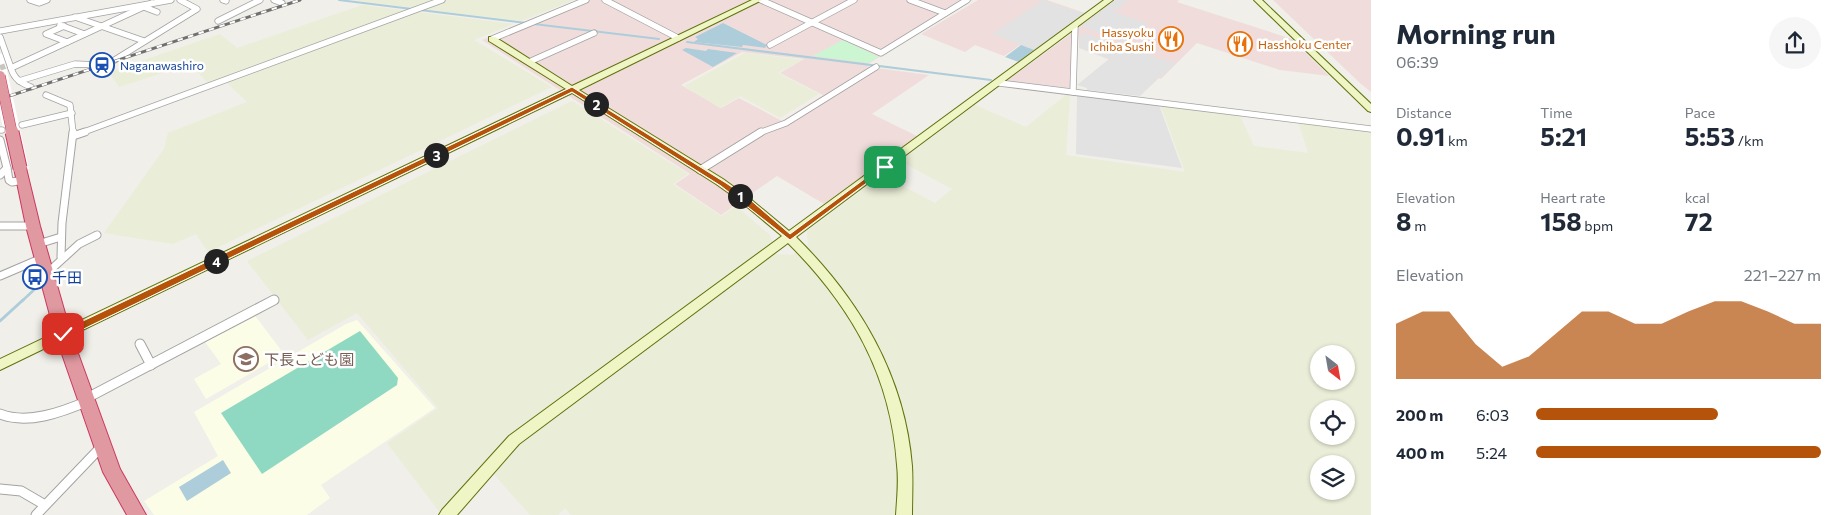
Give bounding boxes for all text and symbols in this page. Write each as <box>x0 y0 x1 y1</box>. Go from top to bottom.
text: Morning run <box>1396 16 1556 50</box>
button: share <box>1769 17 1821 69</box>
place label: Hassyoku Ichiba Sushi <box>1090 25 1154 53</box>
restaurant icon: Hassyoku Ichiba Sushi <box>1158 26 1184 52</box>
restaurant icon: Hasshoku Center <box>1227 31 1253 57</box>
place label: Hasshoku Center <box>1258 37 1351 51</box>
station icon: Naganawashiro <box>89 52 115 78</box>
text: 06:39 <box>1396 52 1439 71</box>
place label: Naganawashiro <box>120 58 204 72</box>
pin: 2 <box>584 92 608 116</box>
text: 2 <box>593 96 600 113</box>
text: Distance <box>1396 104 1452 121</box>
text: Time <box>1540 104 1573 121</box>
text: Pace <box>1685 104 1715 121</box>
text: 0.91 <box>1396 121 1445 151</box>
text: 5:21 <box>1540 121 1587 151</box>
text: 5:53 <box>1685 121 1735 151</box>
text: km <box>1445 132 1468 149</box>
text: /km <box>1735 132 1764 149</box>
pin: 3 <box>424 142 448 168</box>
pin <box>864 146 906 188</box>
text: 3 <box>432 147 441 164</box>
icon: arrive <box>871 153 899 181</box>
pin: 1 <box>728 184 752 208</box>
text: 1 <box>737 188 744 205</box>
text: Elevation <box>1396 189 1455 206</box>
text: Heart rate <box>1540 189 1605 206</box>
text: kcal <box>1685 189 1710 206</box>
text: 8 <box>1396 206 1411 236</box>
text: 158 <box>1540 206 1582 236</box>
text: 72 <box>1685 206 1713 236</box>
text: m <box>1411 217 1426 234</box>
text: bpm <box>1582 217 1613 234</box>
pin: 4 <box>204 248 228 274</box>
text: 4 <box>212 253 221 270</box>
bus stop icon: 千田 <box>22 264 48 290</box>
text: Elevation <box>1396 265 1464 284</box>
text: 221–227 m <box>1744 265 1821 284</box>
place label: 千田 <box>52 268 82 286</box>
pin <box>42 313 84 355</box>
icon: check <box>49 320 77 348</box>
north arrow <box>1310 345 1355 390</box>
map controls <box>1310 345 1355 500</box>
school or university icon: 下長こども園 <box>233 346 259 372</box>
place label: 下長こども園 <box>264 350 354 368</box>
button: locate <box>1310 400 1355 445</box>
text: 200 m <box>1396 405 1443 424</box>
text: 6:03 <box>1476 405 1509 424</box>
text: 400 m <box>1396 443 1444 462</box>
text: 5:24 <box>1476 443 1507 462</box>
button: layers <box>1310 455 1355 500</box>

